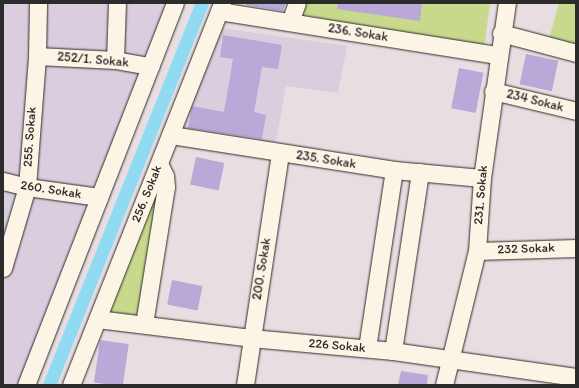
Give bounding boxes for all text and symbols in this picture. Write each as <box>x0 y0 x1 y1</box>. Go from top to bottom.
street label: 236. Sokak <box>327 21 389 45</box>
street label: 252/1. Sokak <box>57 49 129 71</box>
street label: 234 Sokak <box>505 86 565 116</box>
street label: 255. Sokak <box>20 106 40 168</box>
street label: 235. Sokak <box>295 148 357 172</box>
street label: 256. Sokak <box>128 163 166 225</box>
street label: 231. Sokak <box>471 165 491 225</box>
street label: 260. Sokak <box>19 177 83 203</box>
street label: 200. Sokak <box>249 237 275 301</box>
street label: 232 Sokak <box>497 240 555 258</box>
street label: 226 Sokak <box>308 336 366 356</box>

